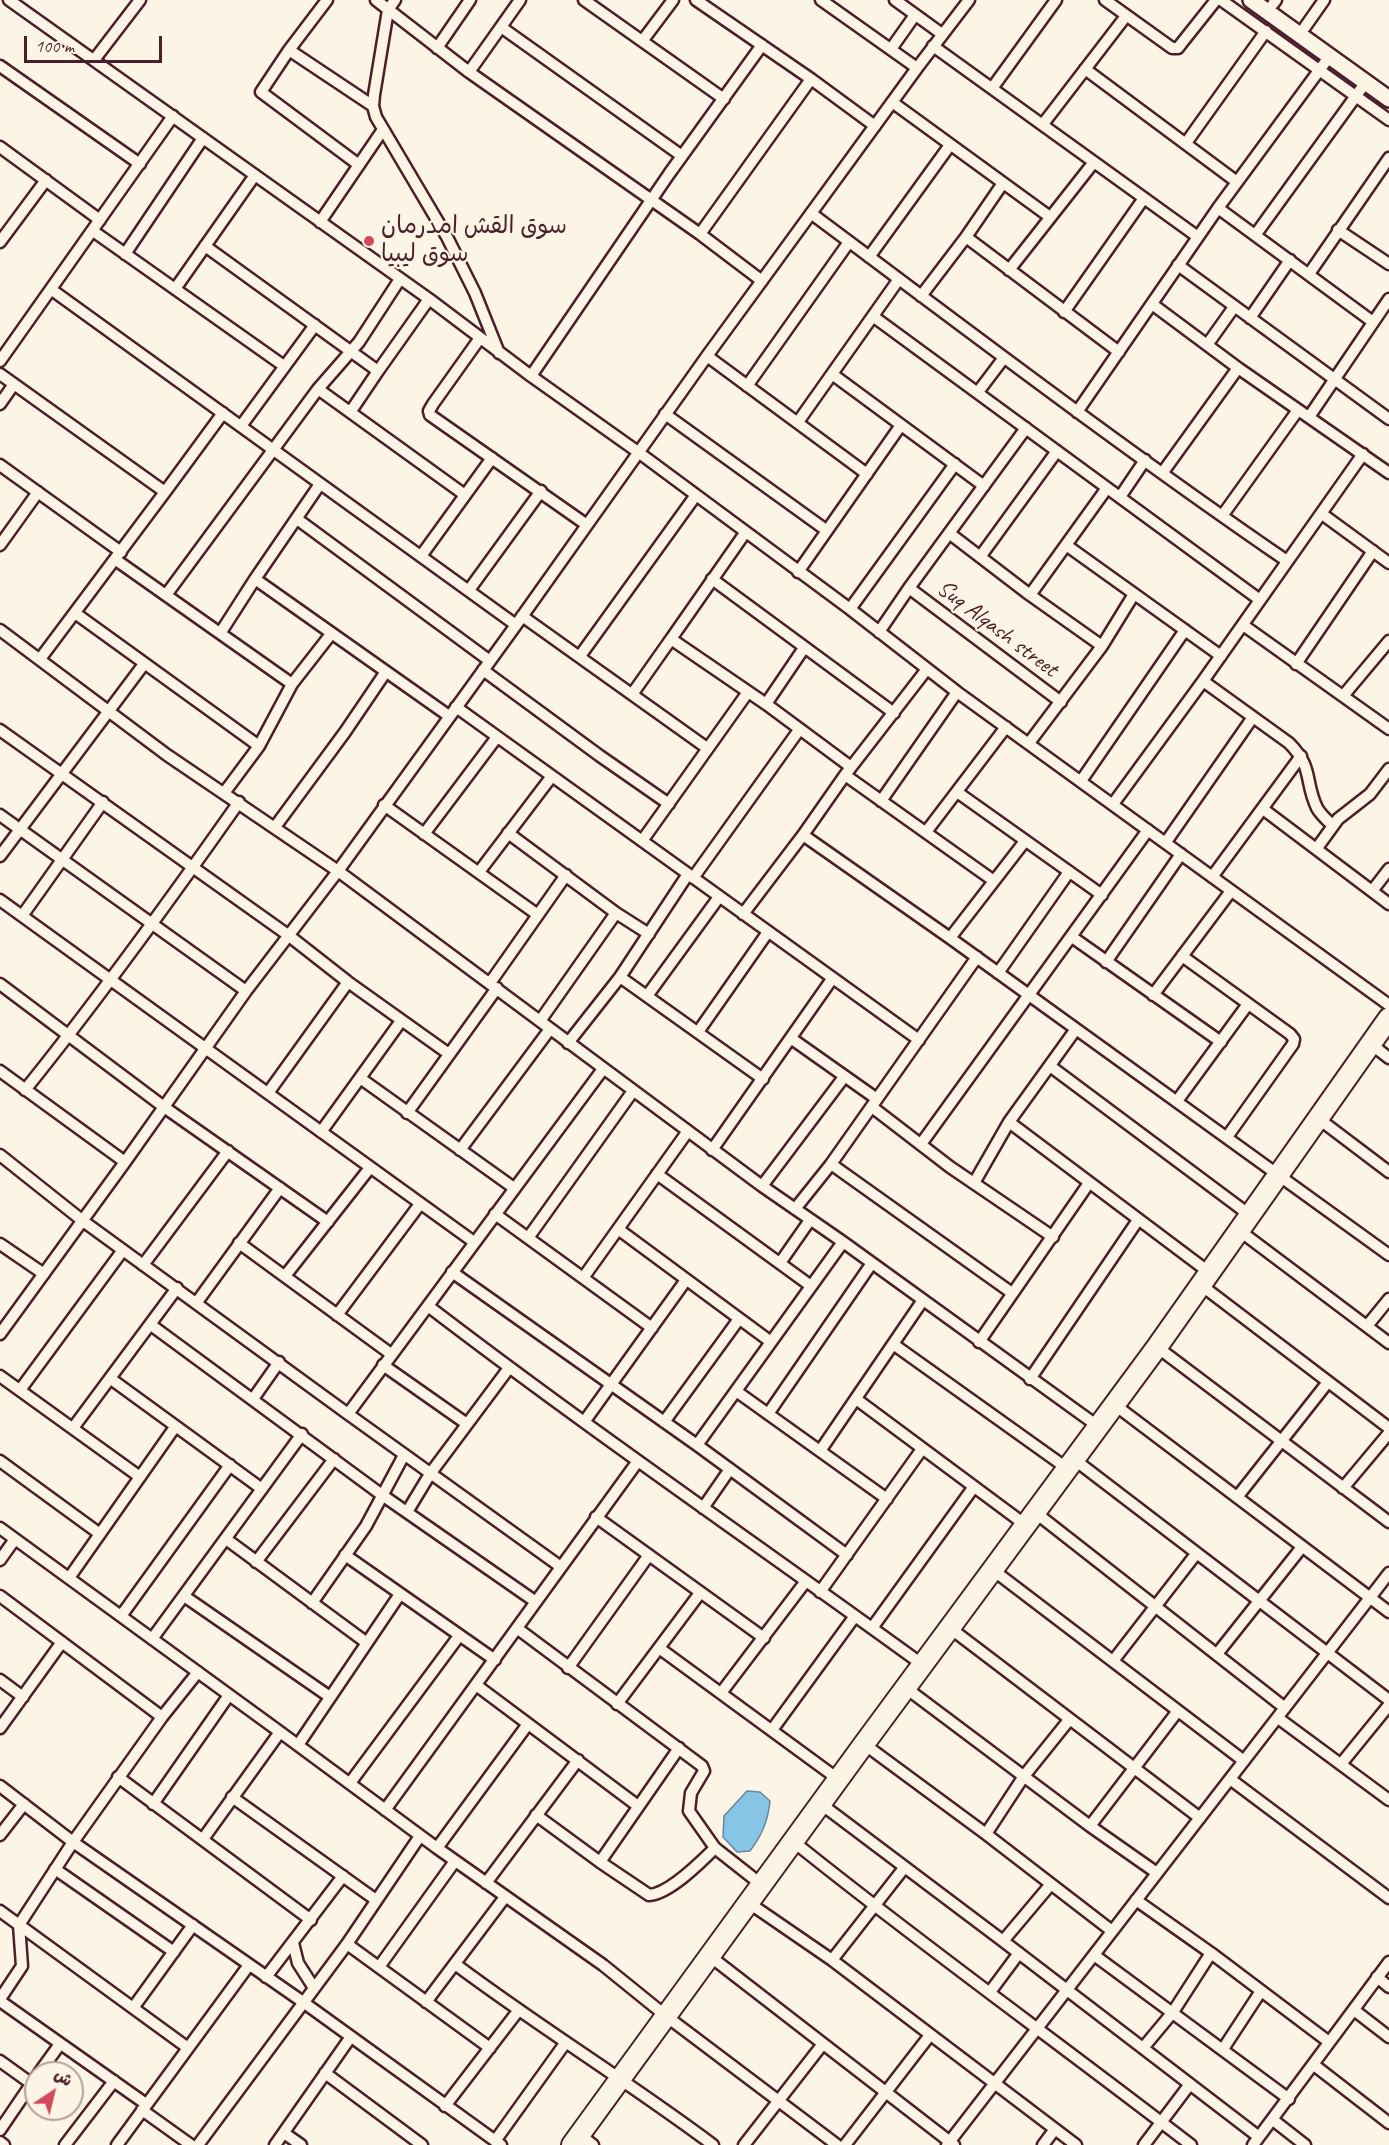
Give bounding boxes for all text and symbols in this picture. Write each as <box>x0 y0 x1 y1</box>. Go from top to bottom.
scale bar <box>27 24 165 62</box>
text: 100 m <box>35 35 74 57</box>
place label: سوق القش امدرمان سوق ليبيا <box>381 213 567 269</box>
marker: سوق القش امدرمان سوق ليبيا <box>362 234 376 248</box>
street label: Suq Alqash street <box>931 574 1063 684</box>
north arrow <box>24 2061 84 2121</box>
text: ش <box>50 2065 76 2091</box>

